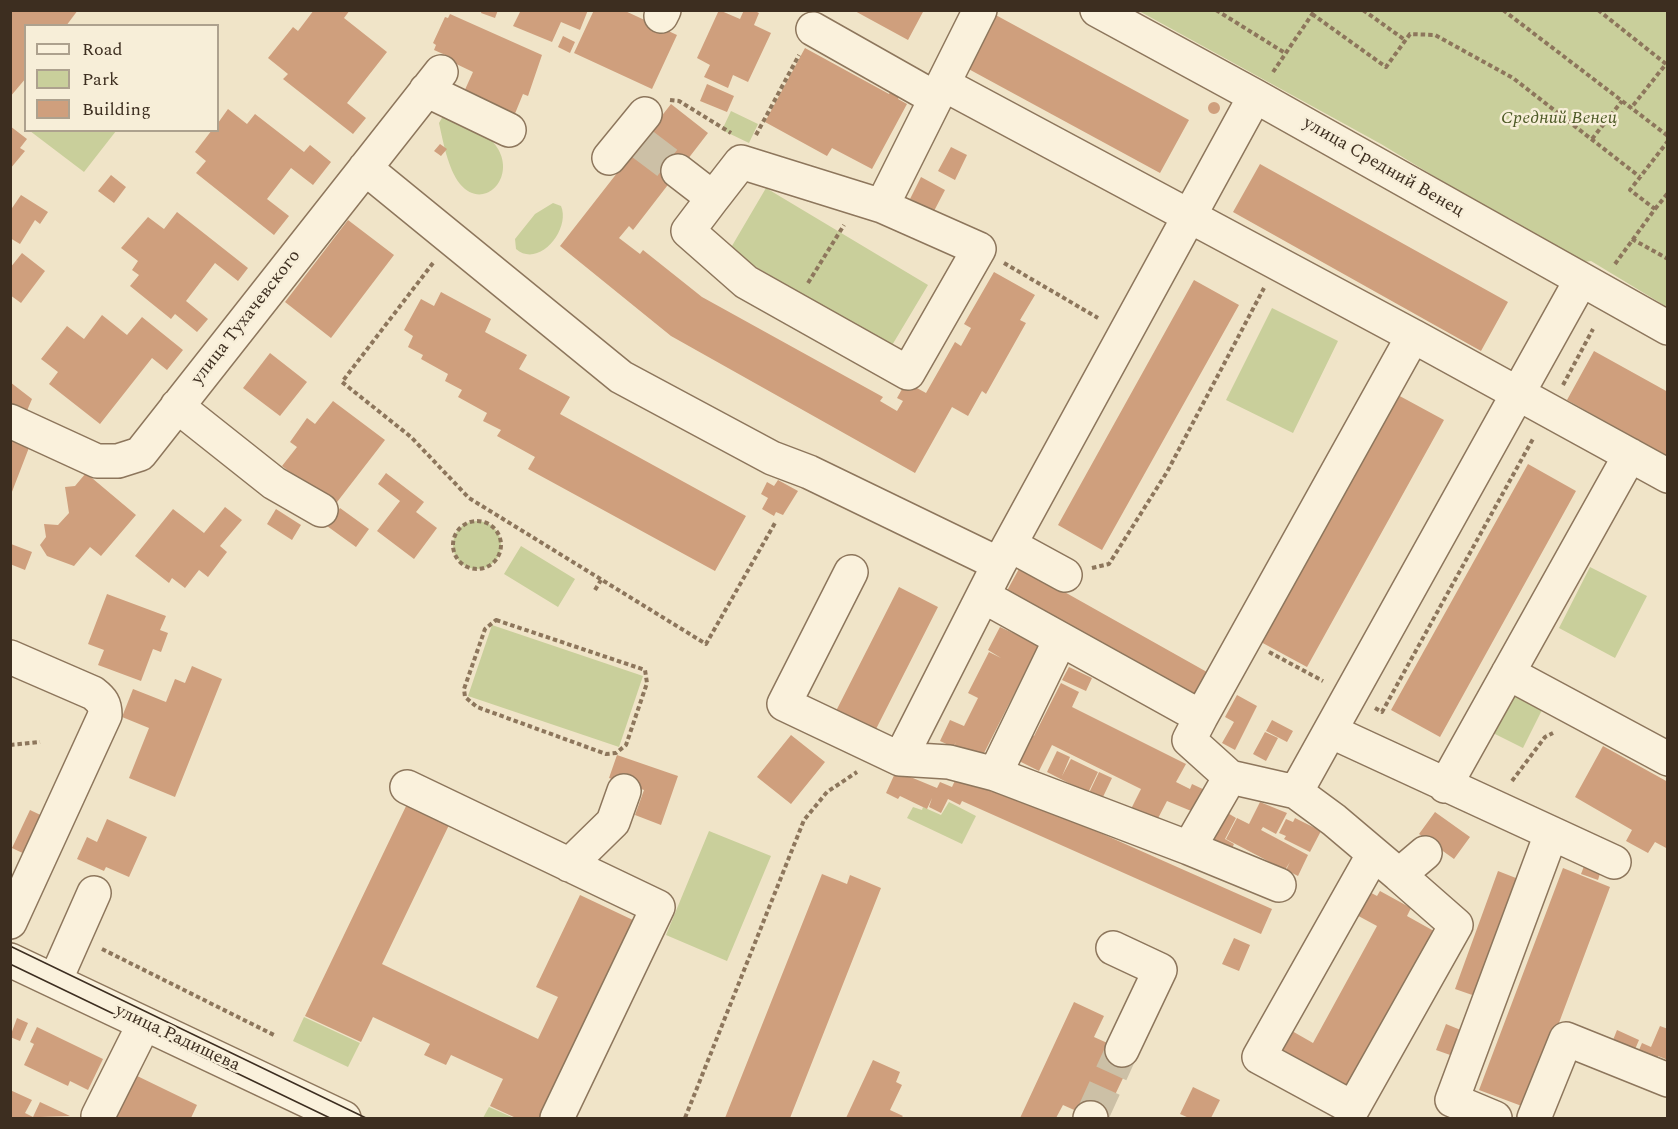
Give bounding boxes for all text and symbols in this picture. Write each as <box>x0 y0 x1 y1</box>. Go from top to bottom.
legend <box>24 24 219 132</box>
text: Road <box>82 36 123 63</box>
text: Park <box>82 66 119 93</box>
text: Building <box>82 96 151 123</box>
park label: Средний Венец <box>1501 108 1617 130</box>
street label: улица Средний Венец <box>1299 113 1467 223</box>
street label: улица Тухачевского <box>188 246 306 390</box>
street label: улица Радищева <box>111 1001 243 1077</box>

